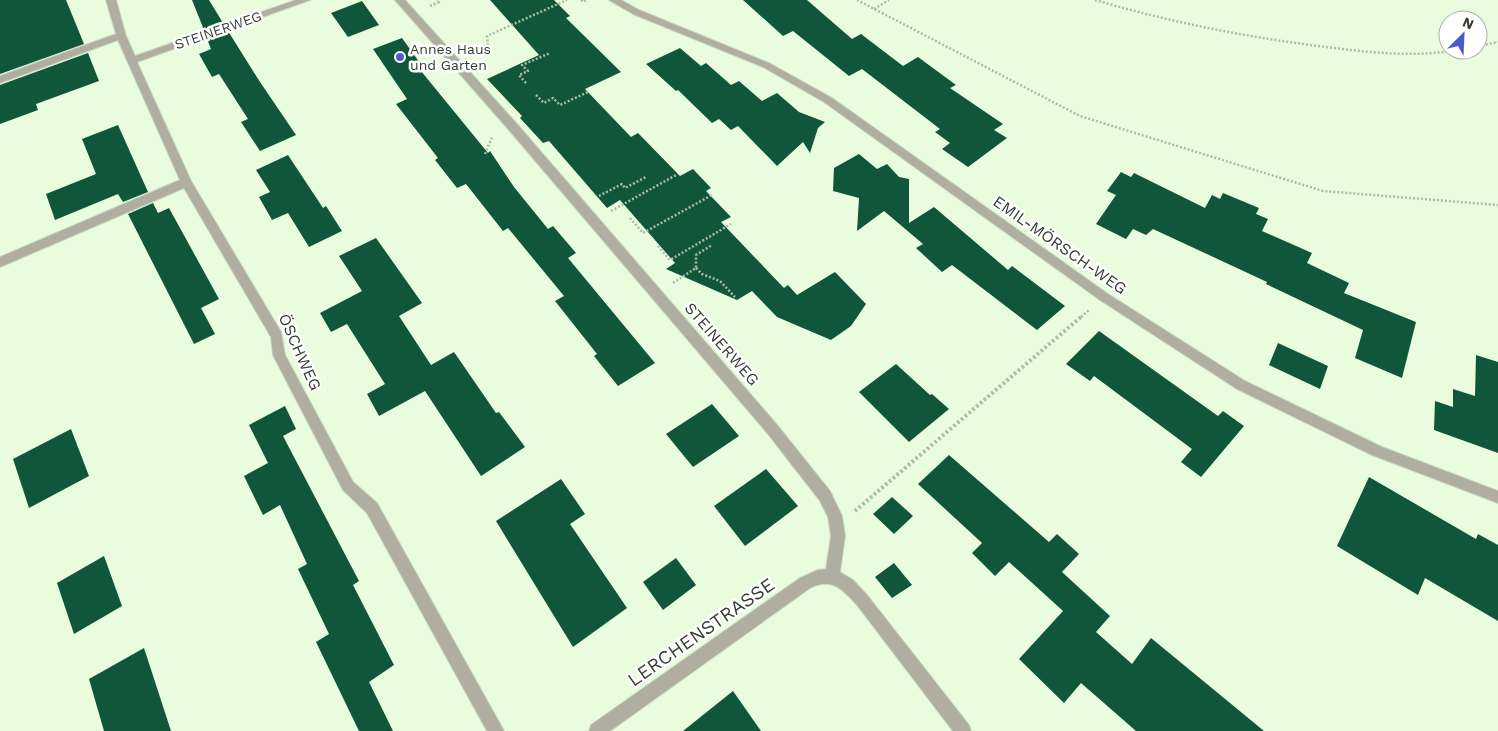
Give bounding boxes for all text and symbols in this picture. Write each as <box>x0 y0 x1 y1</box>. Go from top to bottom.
street label: STEINERWEG <box>172 8 264 52</box>
north arrow <box>1438 10 1488 60</box>
text: N <box>1460 14 1476 33</box>
place label: Annes Haus und Garten <box>410 41 491 73</box>
marker: Annes Haus und Garten <box>394 51 406 63</box>
street label: EMIL-MÖRSCH-WEG <box>990 192 1130 298</box>
street label: STEINERWEG <box>681 299 763 389</box>
street label: ÖSCHWEG <box>275 311 325 393</box>
street label: LERCHENSTRASSE <box>623 573 779 691</box>

